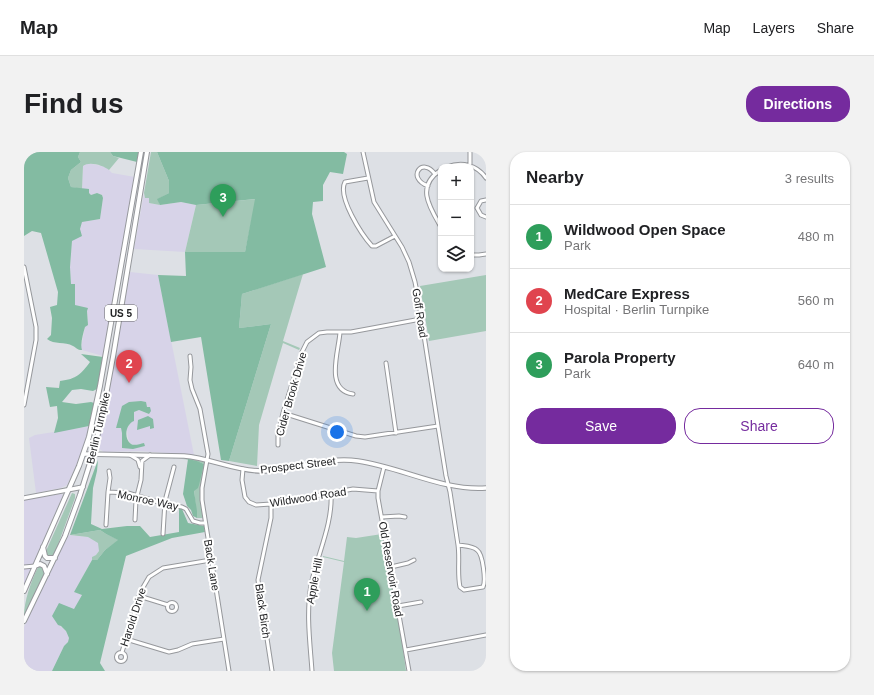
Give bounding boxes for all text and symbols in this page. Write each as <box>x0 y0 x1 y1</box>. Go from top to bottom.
text: Map <box>20 17 58 38</box>
text: Map <box>703 20 731 36</box>
text: Layers <box>753 20 795 36</box>
text: Share <box>817 20 854 36</box>
button: Directions <box>746 86 850 122</box>
text: Find us <box>24 88 124 119</box>
map controls <box>438 164 474 272</box>
button: + <box>438 164 474 200</box>
text: Nearby <box>526 168 584 187</box>
text: 3 results <box>785 171 834 186</box>
pin: 3 <box>210 184 236 217</box>
button: − <box>438 200 474 236</box>
text: Wildwood Open Space <box>564 221 726 238</box>
text: 1 <box>535 229 543 244</box>
text: 480 m <box>798 229 834 244</box>
button: layers <box>438 236 474 272</box>
text: Park <box>564 238 591 253</box>
text: MedCare Express <box>564 285 690 302</box>
street label: Goff Road <box>410 287 430 339</box>
text: 2 <box>535 293 543 308</box>
text: 560 m <box>798 293 834 308</box>
text: Hospital · Berlin Turnpike <box>564 302 709 317</box>
road number: US 5 <box>105 305 137 321</box>
text: Parola Property <box>564 349 676 366</box>
pin: 2 <box>116 350 142 383</box>
street label: Cider Brook Drive <box>273 351 309 437</box>
text: 3 <box>535 357 543 372</box>
text: 640 m <box>798 357 834 372</box>
text: Park <box>564 366 591 381</box>
street label: Berlin Turnpike <box>84 391 112 465</box>
button: Save <box>526 408 676 444</box>
button: Share <box>684 408 834 444</box>
your location <box>327 422 347 442</box>
street label: Prospect Street <box>260 454 336 476</box>
street label: Wildwood Road <box>269 485 347 509</box>
street label: Monroe Way <box>116 488 180 512</box>
street label: Old Reservoir Road <box>377 520 405 618</box>
street label: Back Lane <box>202 538 222 592</box>
street label: Apple Hill <box>304 557 324 605</box>
pin: 1 <box>354 578 380 611</box>
street label: Black Birch <box>253 583 273 639</box>
street label: Harold Drive <box>118 586 148 648</box>

